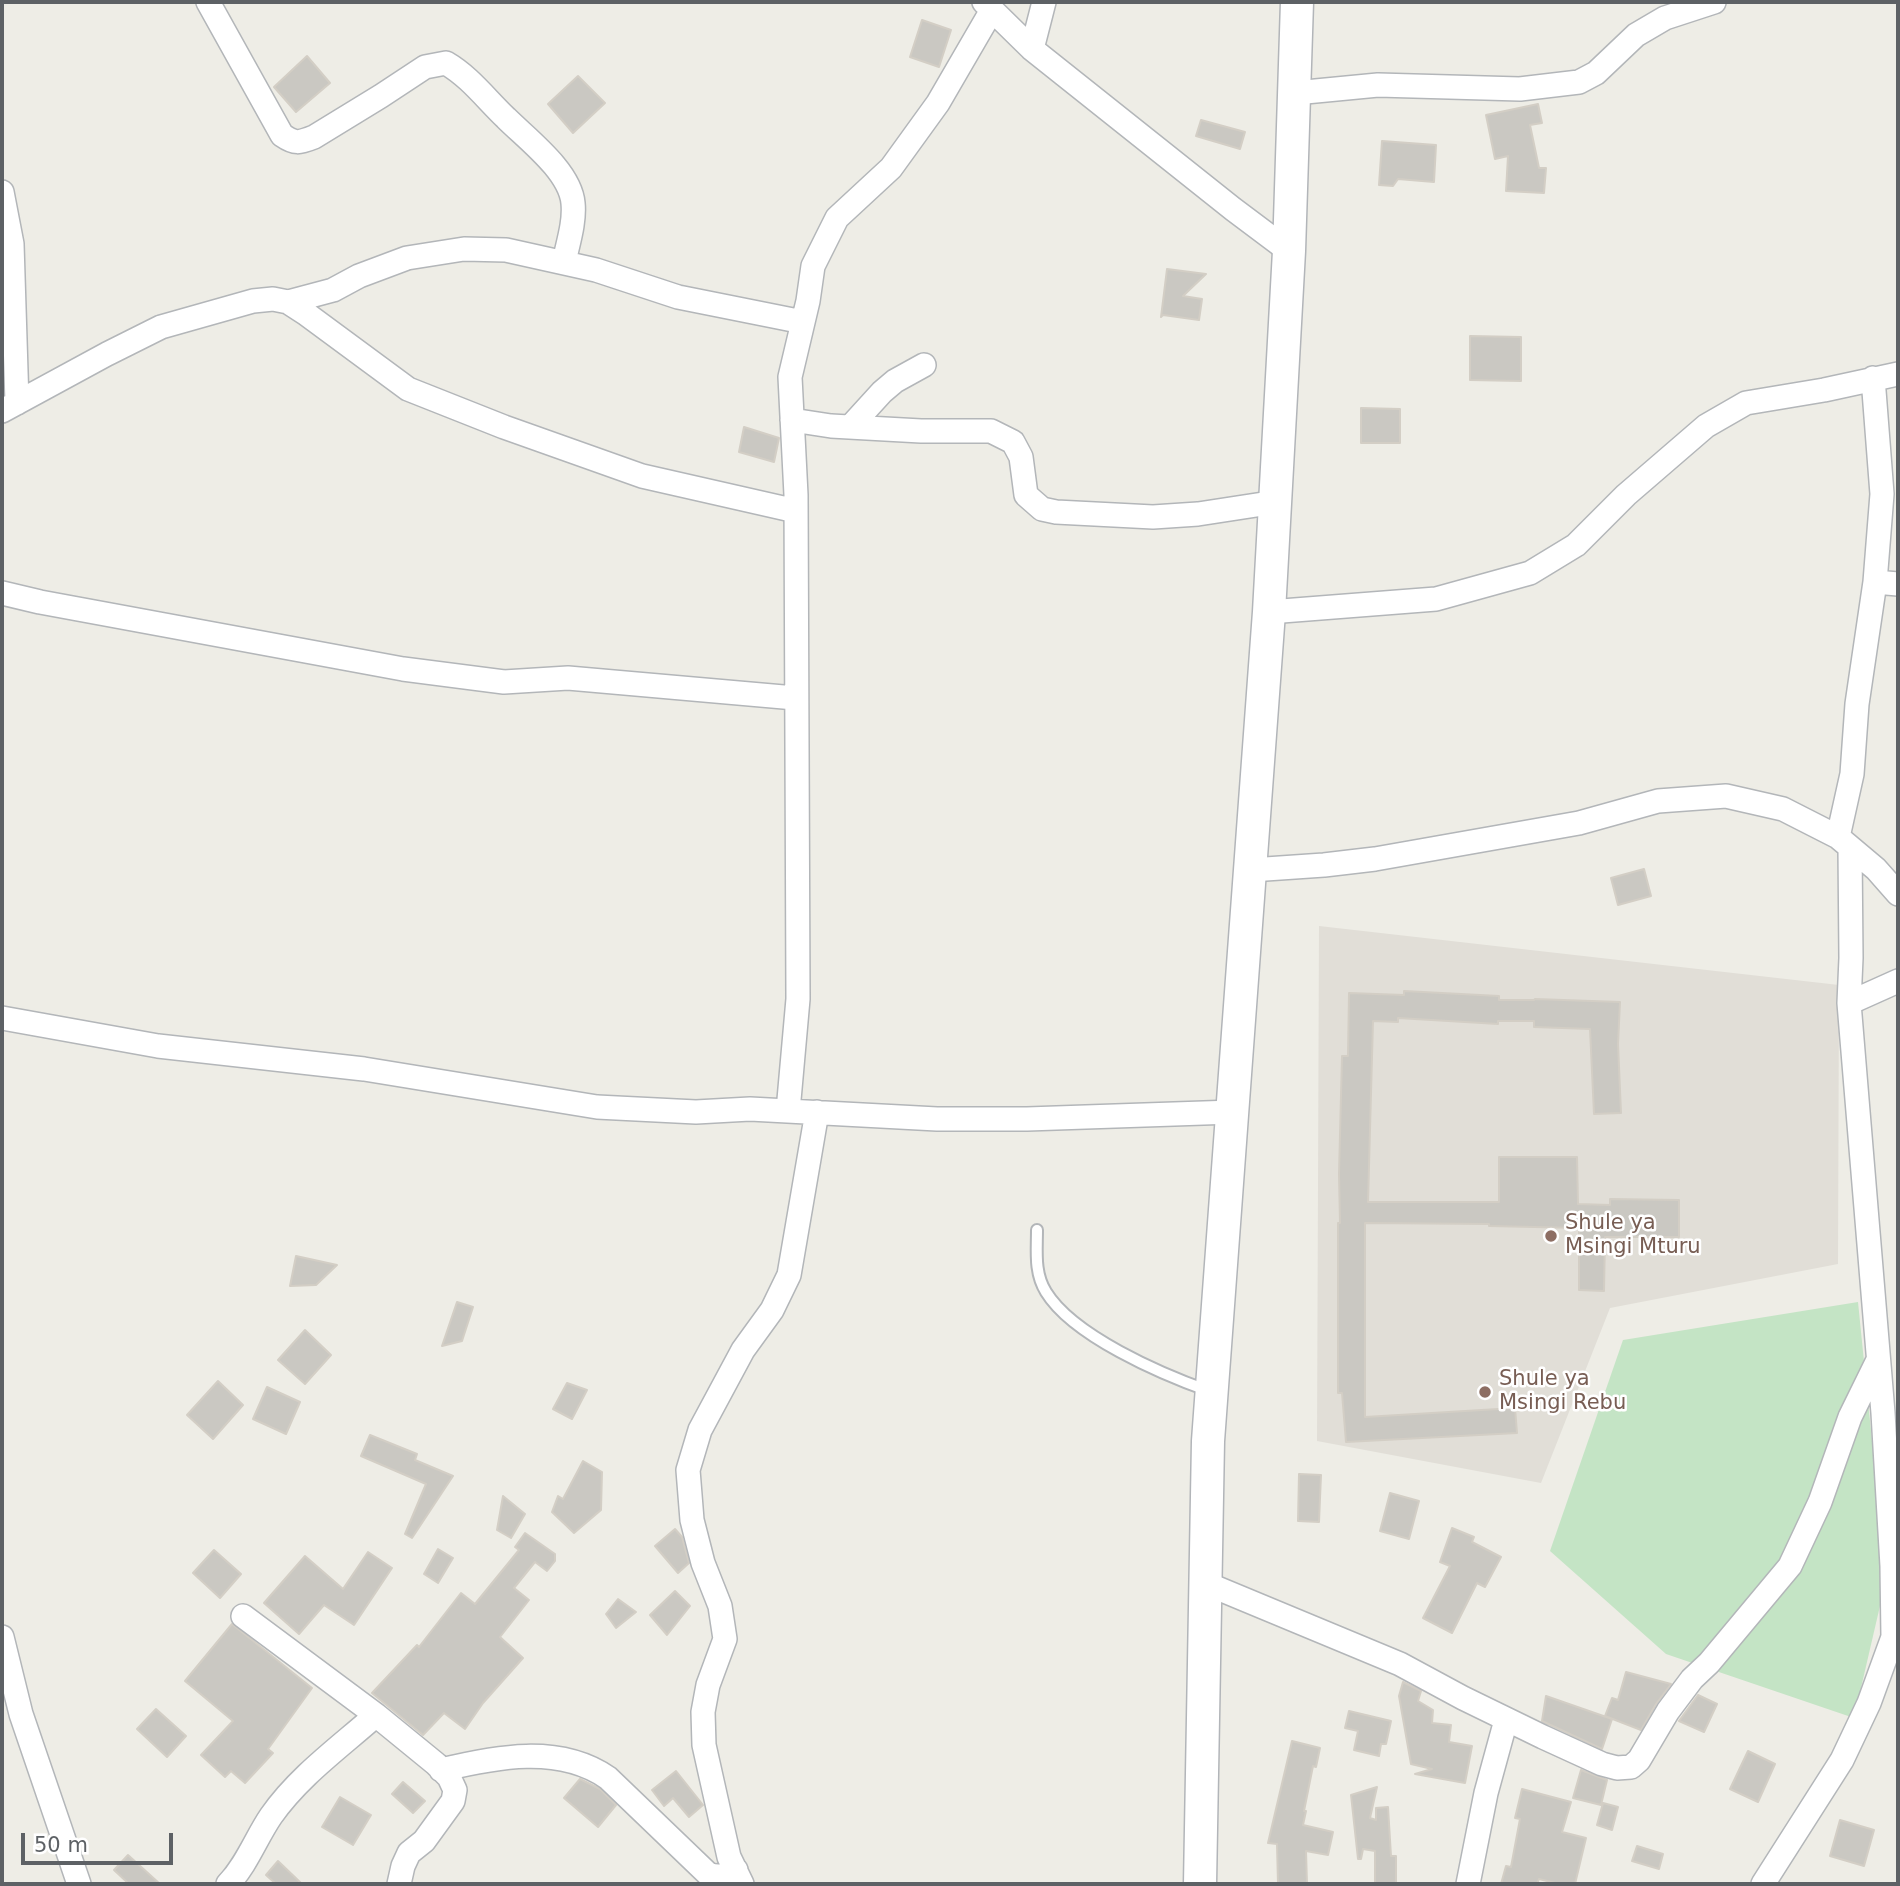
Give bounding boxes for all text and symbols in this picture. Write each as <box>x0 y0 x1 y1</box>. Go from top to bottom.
place label: Shule ya Msingi Mturu <box>1565 1211 1701 1261</box>
marker: Shule ya Msingi Mturu <box>1543 1228 1559 1244</box>
place label: Shule ya Msingi Rebu <box>1499 1367 1626 1417</box>
marker: Shule ya Msingi Rebu <box>1477 1384 1493 1400</box>
scale bar <box>24 1820 177 1864</box>
text: 50 m <box>34 1833 88 1857</box>

